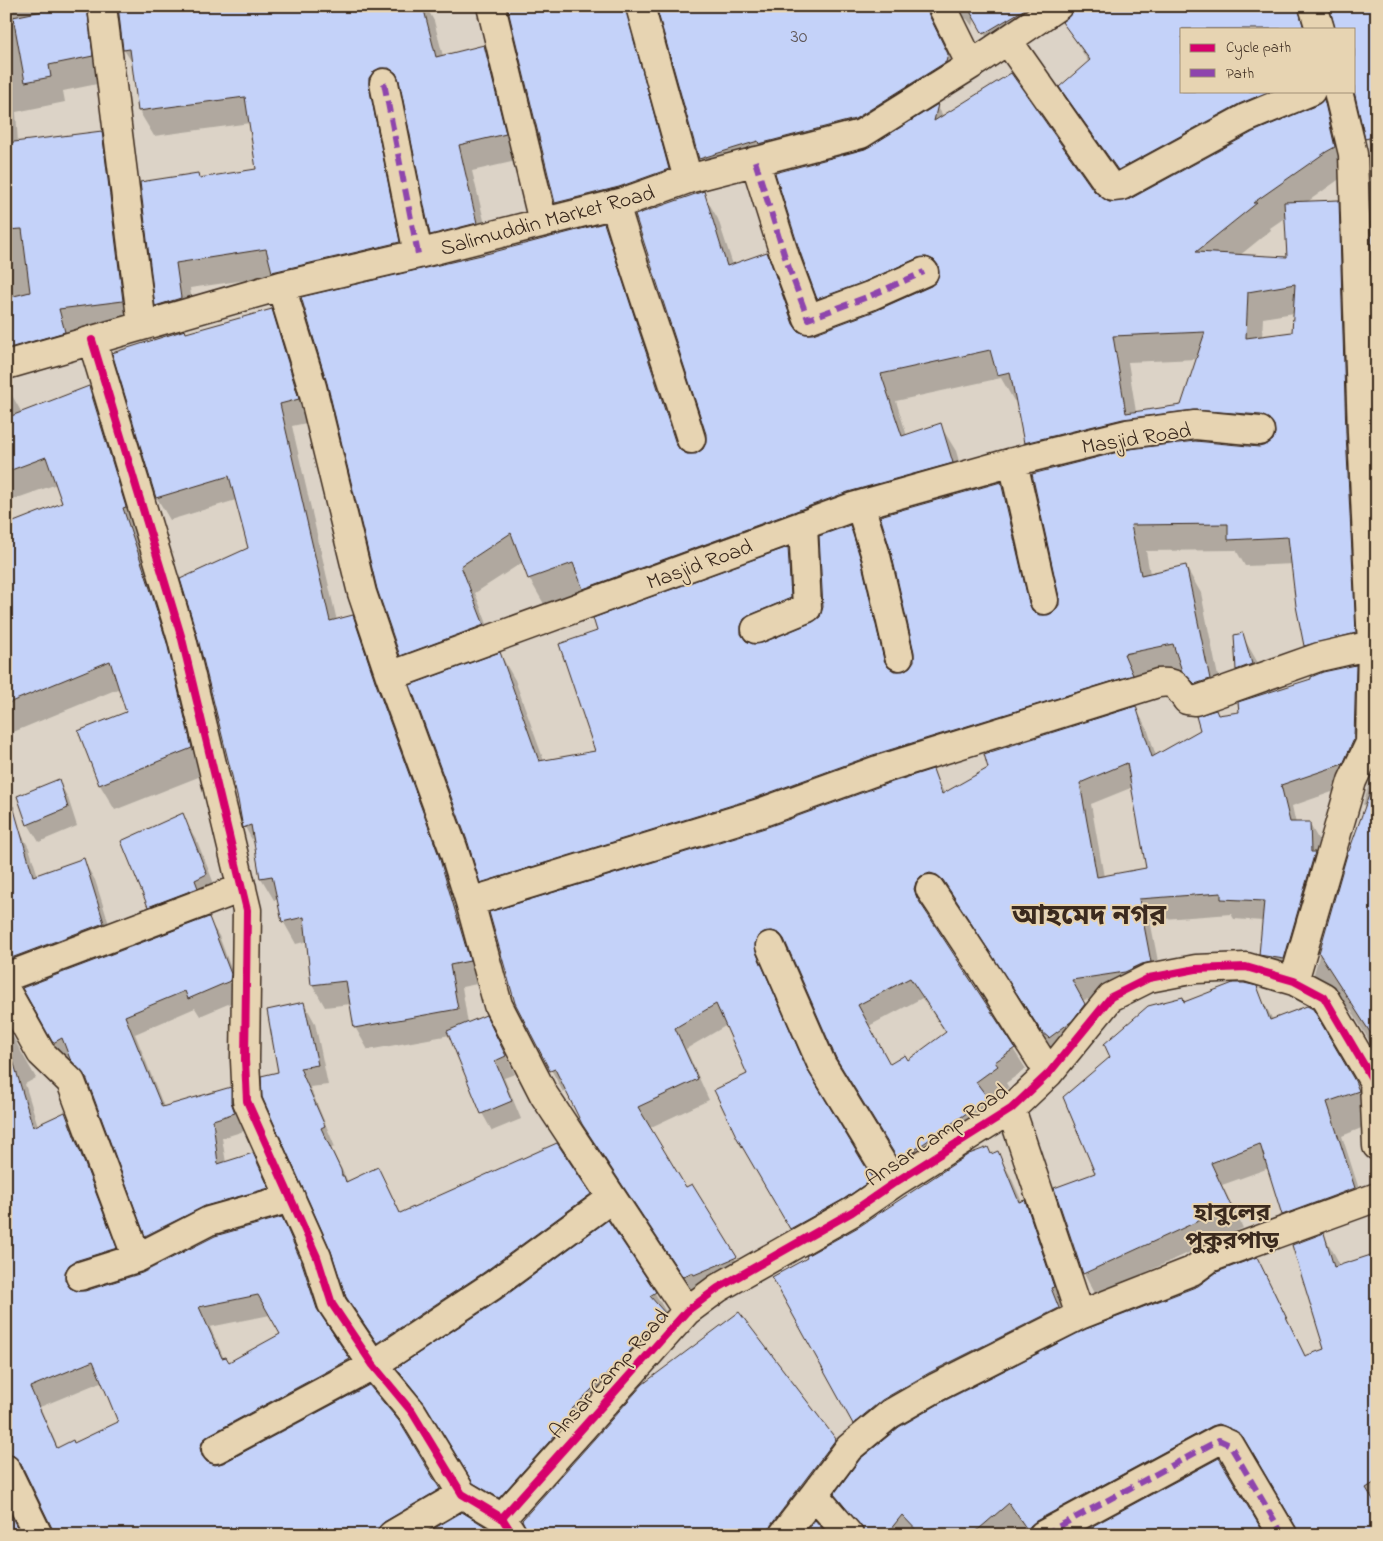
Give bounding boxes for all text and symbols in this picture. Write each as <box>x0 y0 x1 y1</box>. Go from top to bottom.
house number: 30 <box>791 23 808 52</box>
legend <box>1180 28 1356 92</box>
text: Cycle path <box>1226 37 1291 60</box>
text: Path <box>1226 63 1254 85</box>
street label: Salimuddin Market Road <box>437 178 658 266</box>
street label: Masjid Road <box>1079 416 1194 464</box>
street label: Masjid Road <box>643 532 757 600</box>
district label: আহমেদ নগর <box>1011 897 1167 938</box>
street label: Ansar Camp Road <box>860 1077 1015 1196</box>
district label: হাবুলের পুকুরপাড় <box>1185 1197 1279 1260</box>
street label: Ansar Camp Road <box>543 1303 678 1447</box>

